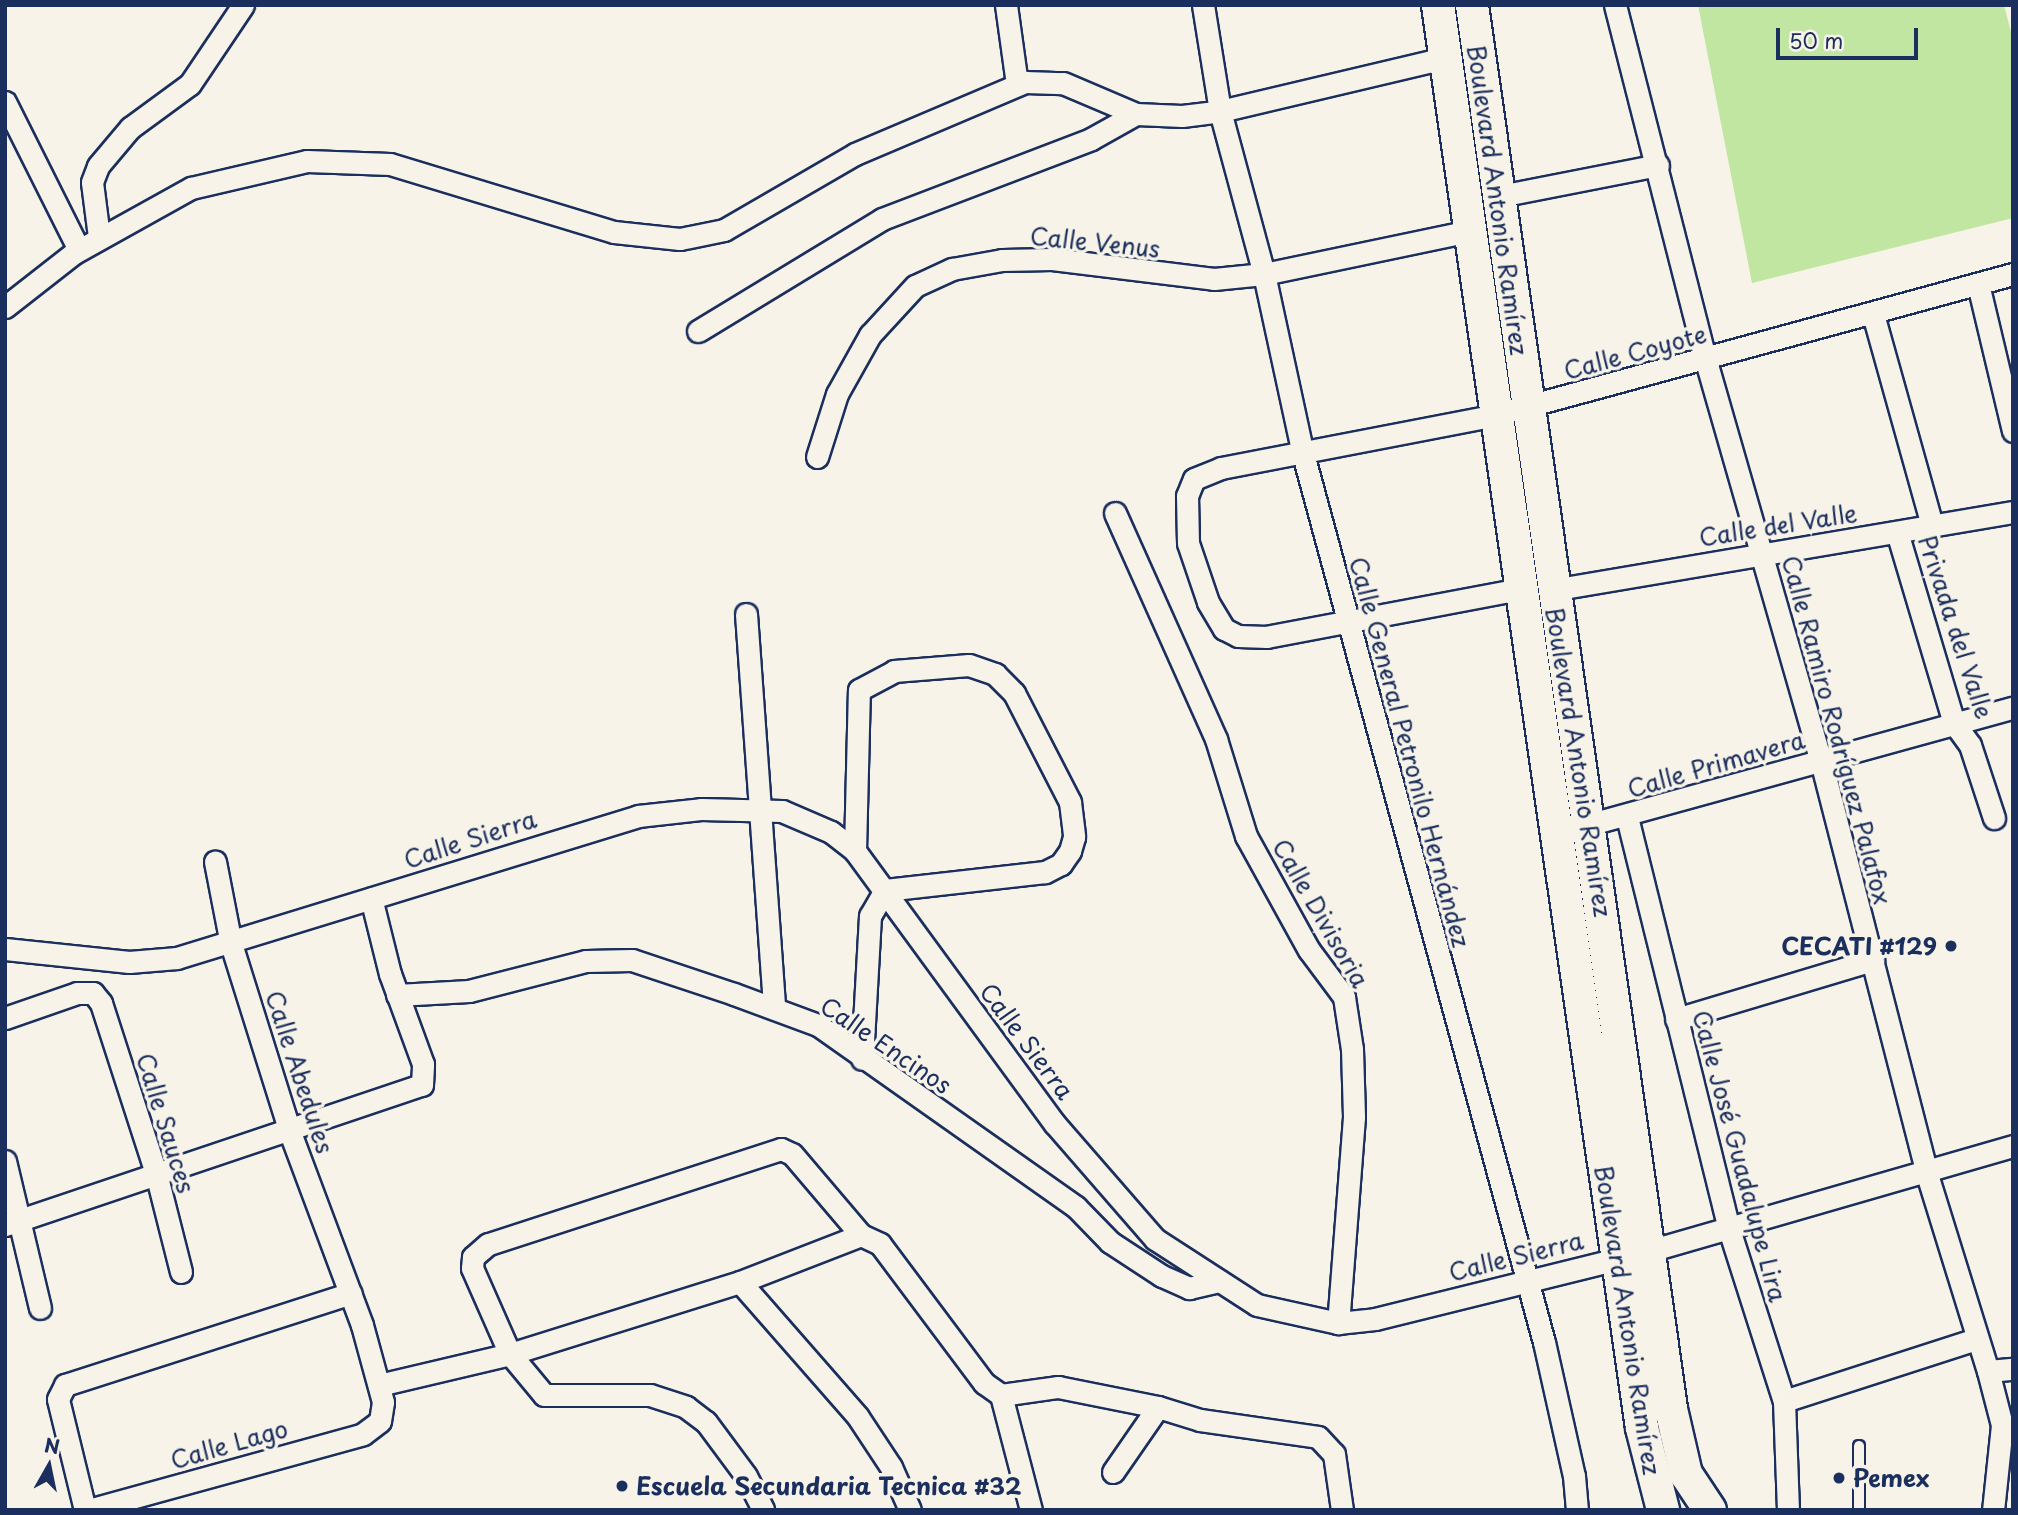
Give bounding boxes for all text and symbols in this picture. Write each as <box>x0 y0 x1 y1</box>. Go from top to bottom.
scale bar <box>1780 14 1922 58</box>
text: 50 m <box>1789 24 1843 56</box>
street label: Boulevard Antonio Ramírez <box>1462 42 1534 358</box>
street label: Calle Venus <box>1027 221 1163 263</box>
street label: Calle Coyote <box>1560 319 1710 385</box>
street label: Calle del Valle <box>1696 498 1860 552</box>
street label: Privada del Valle <box>1913 532 1999 722</box>
street label: Calle Ramiro Rodríguez Palafox <box>1776 551 1898 909</box>
street label: Calle General Petronilo Hernández <box>1344 555 1476 949</box>
street label: Boulevard Antonio Ramírez <box>1540 605 1618 919</box>
street label: Calle Primavera <box>1623 725 1809 803</box>
street label: Calle Sierra <box>400 804 540 874</box>
street label: Calle Divisoria <box>1267 833 1375 993</box>
place label: CECATI #129 <box>1781 932 1937 960</box>
marker: CECATI #129 <box>1943 938 1959 954</box>
street label: Calle Sierra <box>974 977 1080 1105</box>
street label: Calle Abedules <box>260 987 340 1157</box>
street label: Calle Encinos <box>815 990 957 1100</box>
street label: Calle José Guadalupe Lira <box>1687 1007 1793 1305</box>
street label: Calle Sauces <box>131 1050 201 1196</box>
street label: Boulevard Antonio Ramírez <box>1589 1163 1667 1477</box>
street label: Calle Sierra <box>1446 1225 1586 1287</box>
street label: Calle Lago <box>167 1413 291 1475</box>
text: N <box>43 1430 62 1460</box>
north arrow <box>14 1431 84 1501</box>
place label: Pemex <box>1853 1464 1929 1492</box>
marker: Pemex <box>1831 1470 1847 1486</box>
place label: Escuela Secundaria Tecnica #32 <box>636 1472 1027 1500</box>
marker: Escuela Secundaria Tecnica #32 <box>614 1478 630 1494</box>

